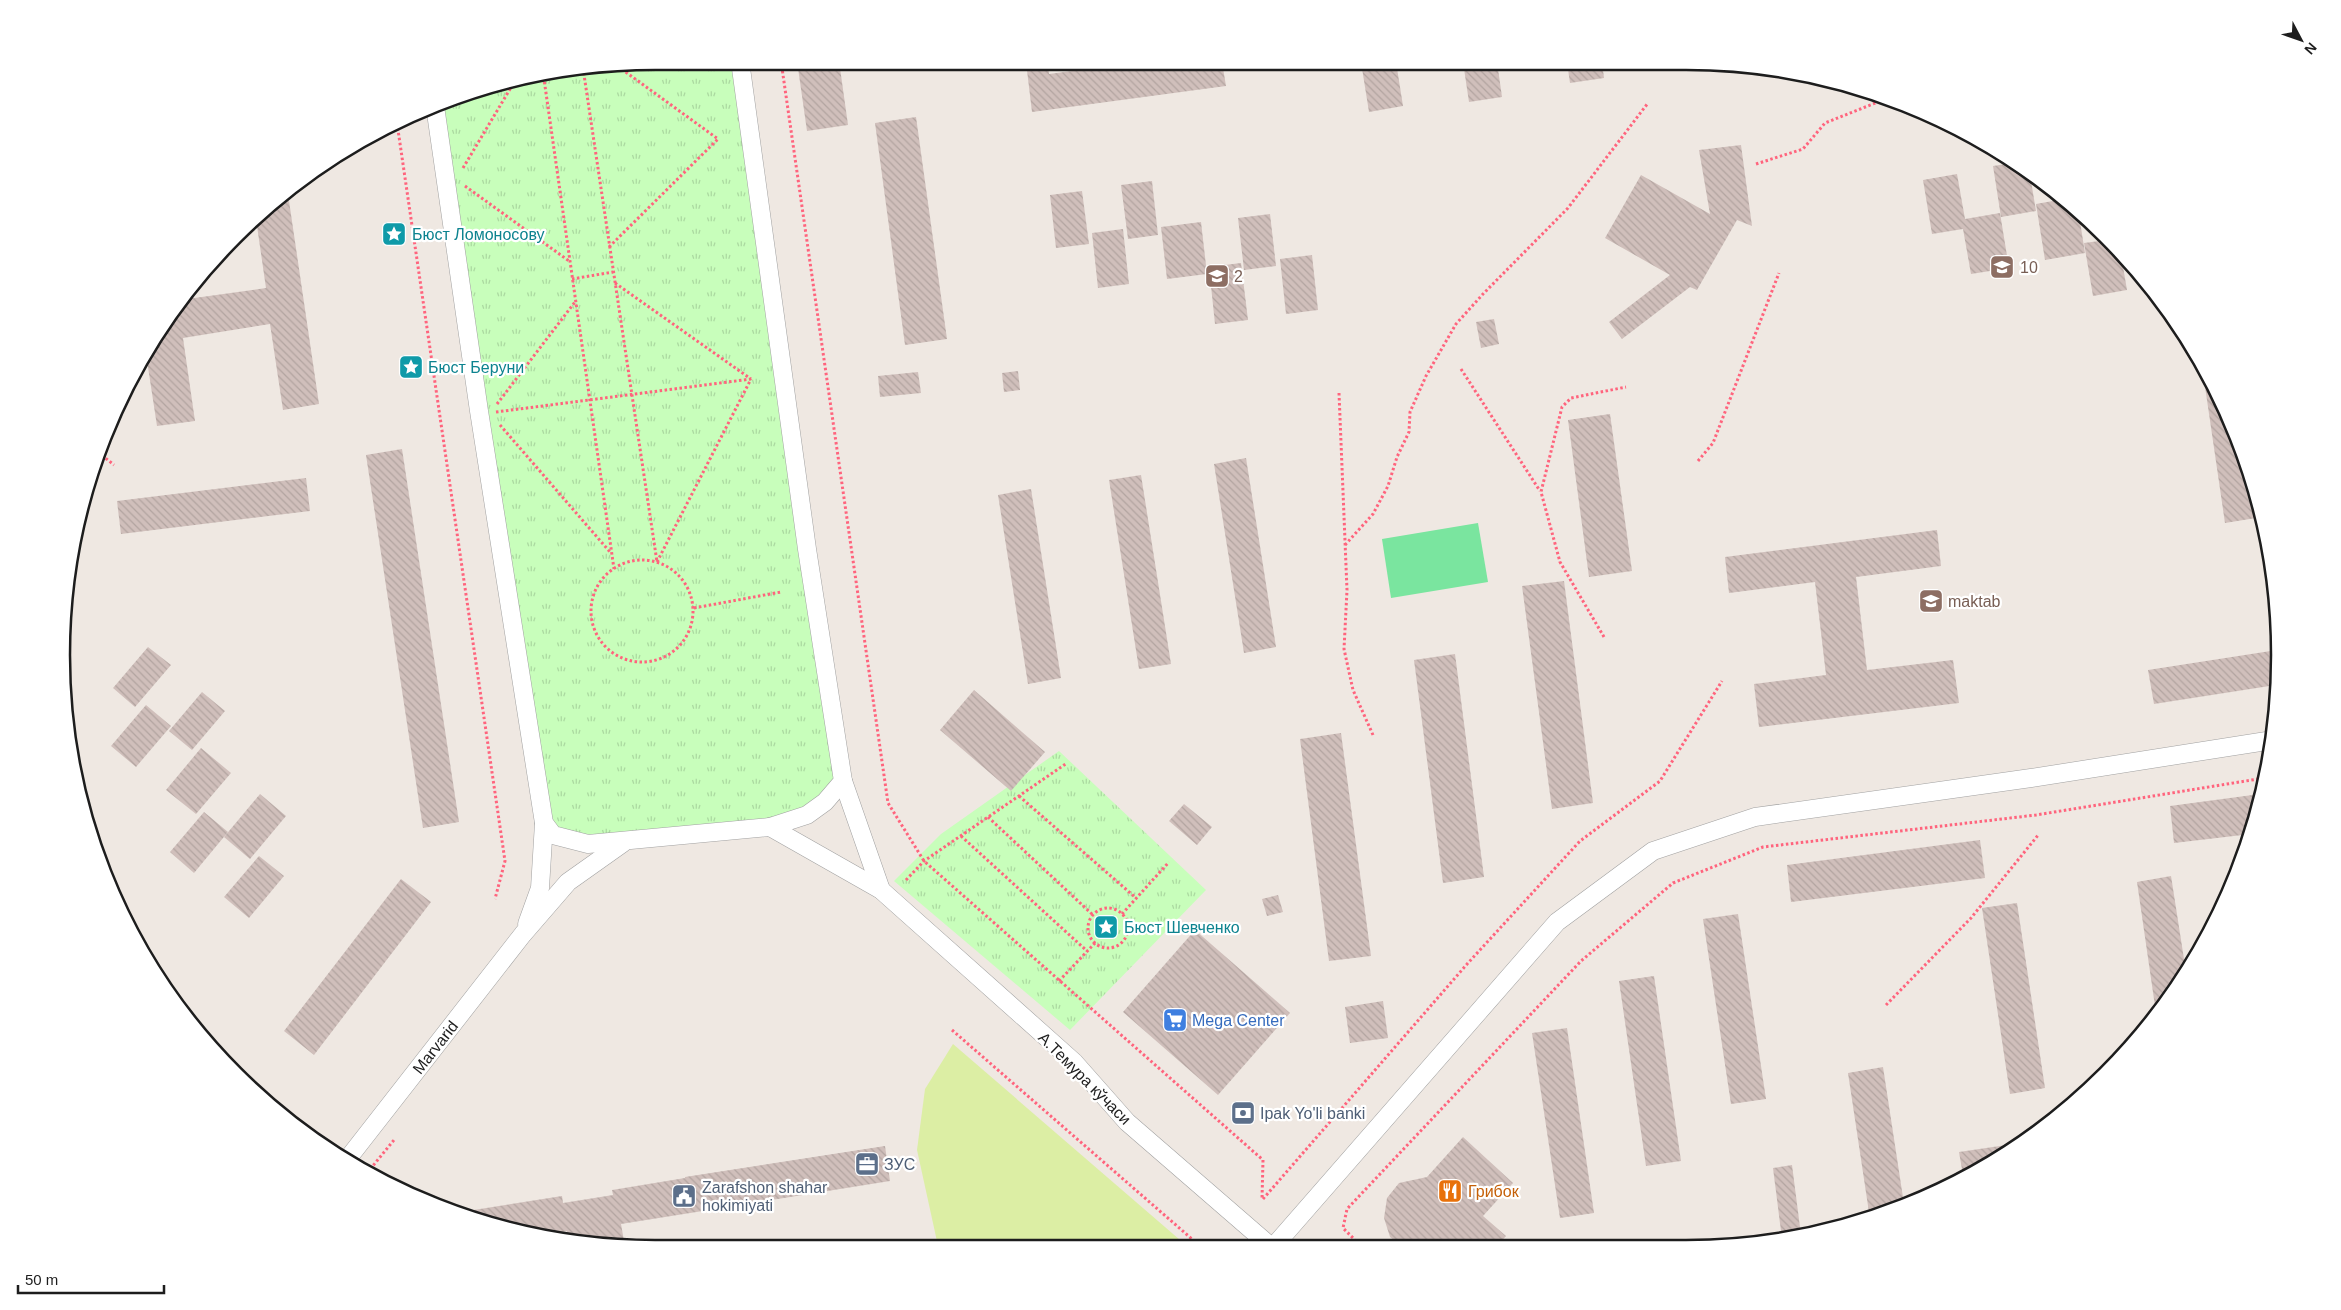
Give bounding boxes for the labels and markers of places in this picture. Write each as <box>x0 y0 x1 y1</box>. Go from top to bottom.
place icon: Бюст Ломоносову <box>381 221 407 247</box>
place label: Бюст Ломоносову <box>412 226 545 243</box>
school or university icon: 10 <box>1989 254 2015 280</box>
place label: 10 <box>2020 259 2038 276</box>
school or university icon: 2 <box>1204 263 1230 289</box>
place label: 2 <box>1234 268 1243 285</box>
place icon: Бюст Беруни <box>398 354 424 380</box>
place label: Бюст Беруни <box>428 359 524 376</box>
school or university icon: maktab <box>1918 588 1944 614</box>
place label: maktab <box>1948 593 2001 610</box>
place icon: Бюст Шевченко <box>1093 914 1119 940</box>
place label: Бюст Шевченко <box>1124 919 1240 936</box>
supermarket icon: Mega Center <box>1162 1007 1188 1033</box>
place label: Mega Center <box>1192 1012 1285 1029</box>
bank icon: Ipak Yo'li banki <box>1230 1100 1256 1126</box>
place label: Ipak Yo'li banki <box>1260 1105 1365 1122</box>
office icon: ЗУС <box>854 1151 880 1177</box>
place label: ЗУС <box>884 1156 915 1173</box>
restaurant icon: Грибок <box>1437 1178 1463 1204</box>
place label: Zarafshon shahar hokimiyati <box>702 1179 828 1214</box>
public building icon: Zarafshon shahar hokimiyati <box>671 1183 697 1209</box>
place label: Грибок <box>1468 1183 1520 1200</box>

